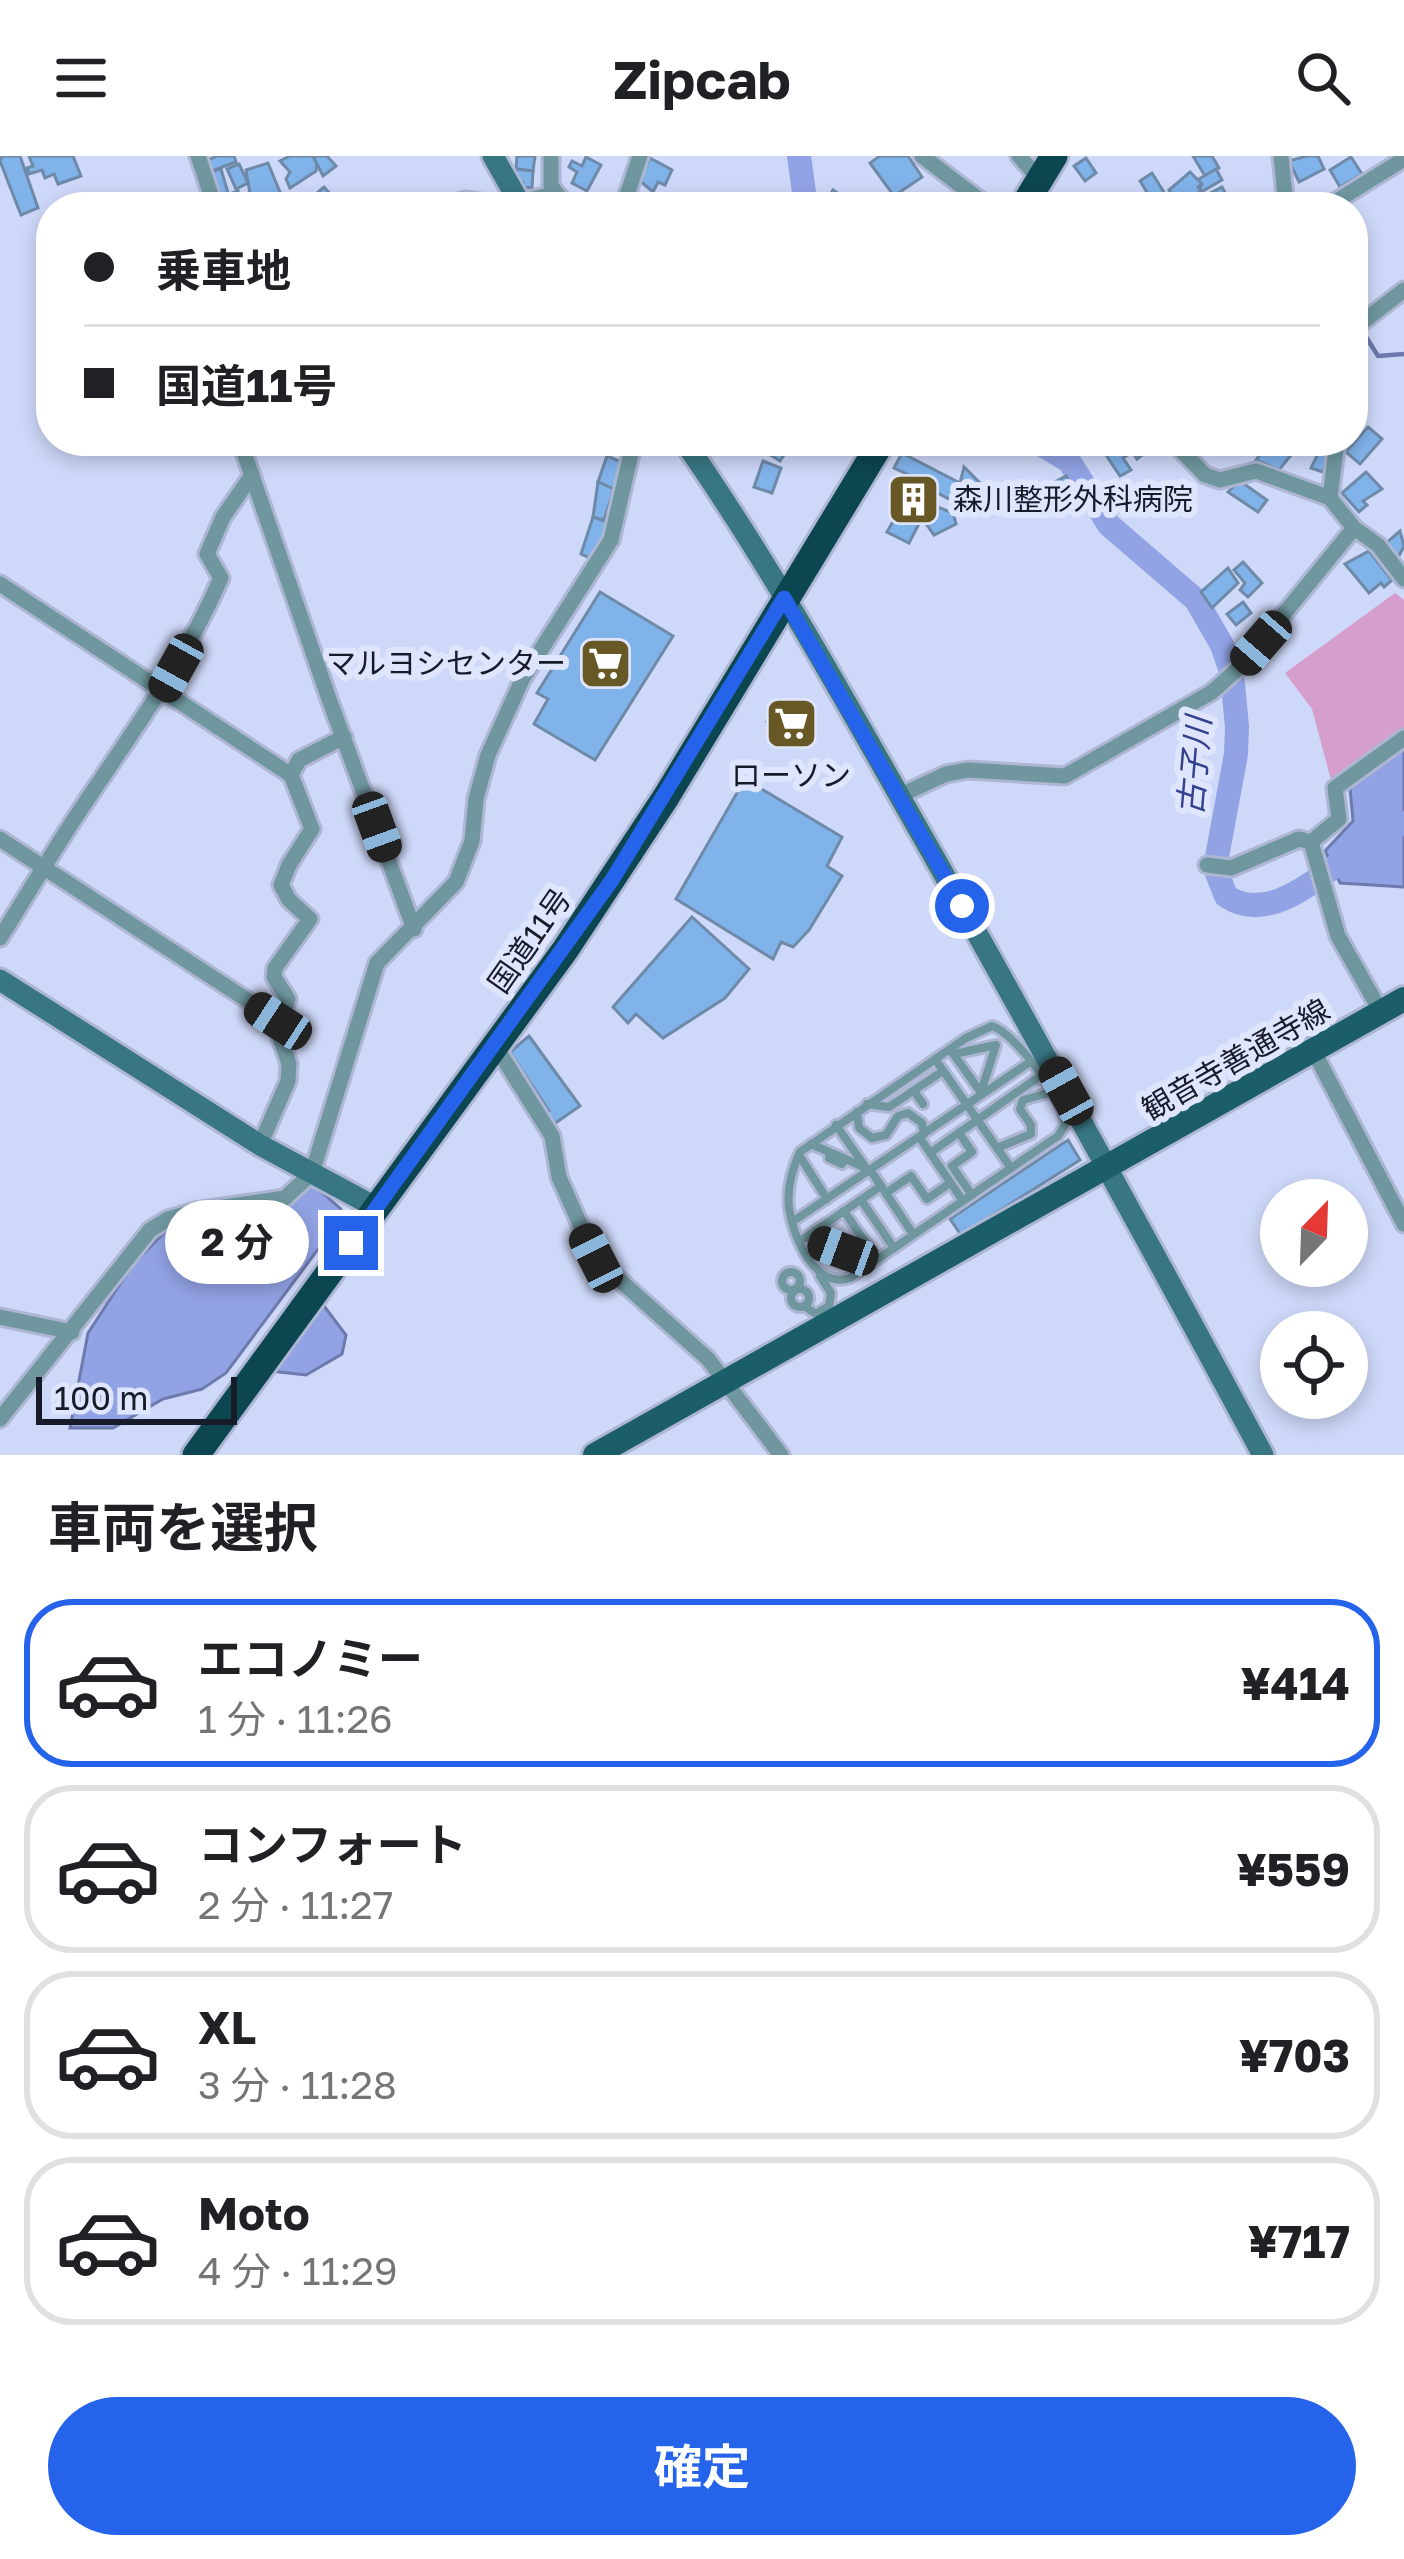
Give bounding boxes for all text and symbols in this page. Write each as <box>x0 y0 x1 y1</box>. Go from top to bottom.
icon: menu <box>48 45 114 111</box>
icon: search <box>1290 45 1356 111</box>
text: Zipcab <box>613 46 791 111</box>
text: 乗車地 <box>156 243 291 297</box>
text: 国道11号 <box>156 358 337 412</box>
building icon: 森川整形外科病院 <box>886 472 942 528</box>
place label: 森川整形外科病院 <box>953 481 1193 517</box>
car <box>1224 604 1298 682</box>
car <box>143 628 209 708</box>
supermarket icon: マルヨシセンター <box>577 636 633 692</box>
place label: マルヨシセンター <box>326 645 566 681</box>
supermarket icon: ローソン <box>763 696 819 752</box>
water label: 古子川 <box>1170 712 1218 817</box>
place label: ローソン <box>731 757 851 793</box>
car <box>348 787 406 867</box>
route start <box>935 879 989 933</box>
street label: 国道11号 <box>480 881 578 1000</box>
car <box>238 986 318 1056</box>
street label: 観音寺善通寺線 <box>1136 991 1335 1127</box>
car <box>1033 1051 1099 1131</box>
north arrow <box>1260 1179 1368 1287</box>
map controls <box>1260 1179 1368 1419</box>
callout: 2 分 <box>165 1201 309 1285</box>
route end <box>324 1216 378 1270</box>
text: 2 分 <box>201 1218 273 1265</box>
car <box>564 1218 628 1298</box>
car <box>803 1222 883 1280</box>
button: locate <box>1260 1311 1368 1419</box>
scale bar <box>36 1371 237 1424</box>
text: 100 m <box>54 1378 148 1417</box>
text: 車両を選択 <box>48 1494 318 1559</box>
icon: car <box>54 1629 162 1737</box>
text: エコノミー <box>198 1631 423 1685</box>
text: ¥414 <box>1241 1656 1350 1710</box>
text: 1 分 · 11:26 <box>198 1695 393 1742</box>
icon: car <box>54 1815 162 1923</box>
text: コンフォート <box>198 1817 467 1871</box>
text: ¥559 <box>1237 1842 1350 1896</box>
text: 2 分 · 11:27 <box>198 1881 393 1928</box>
text: XL <box>198 2000 256 2054</box>
icon: car <box>54 2001 162 2109</box>
text: ¥703 <box>1239 2028 1350 2082</box>
text: 3 分 · 11:28 <box>198 2061 397 2108</box>
text: Moto <box>198 2186 310 2240</box>
icon: car <box>54 2187 162 2295</box>
text: ¥717 <box>1248 2214 1350 2268</box>
text: 4 分 · 11:29 <box>198 2247 398 2294</box>
button: 確定 <box>48 2397 1356 2535</box>

